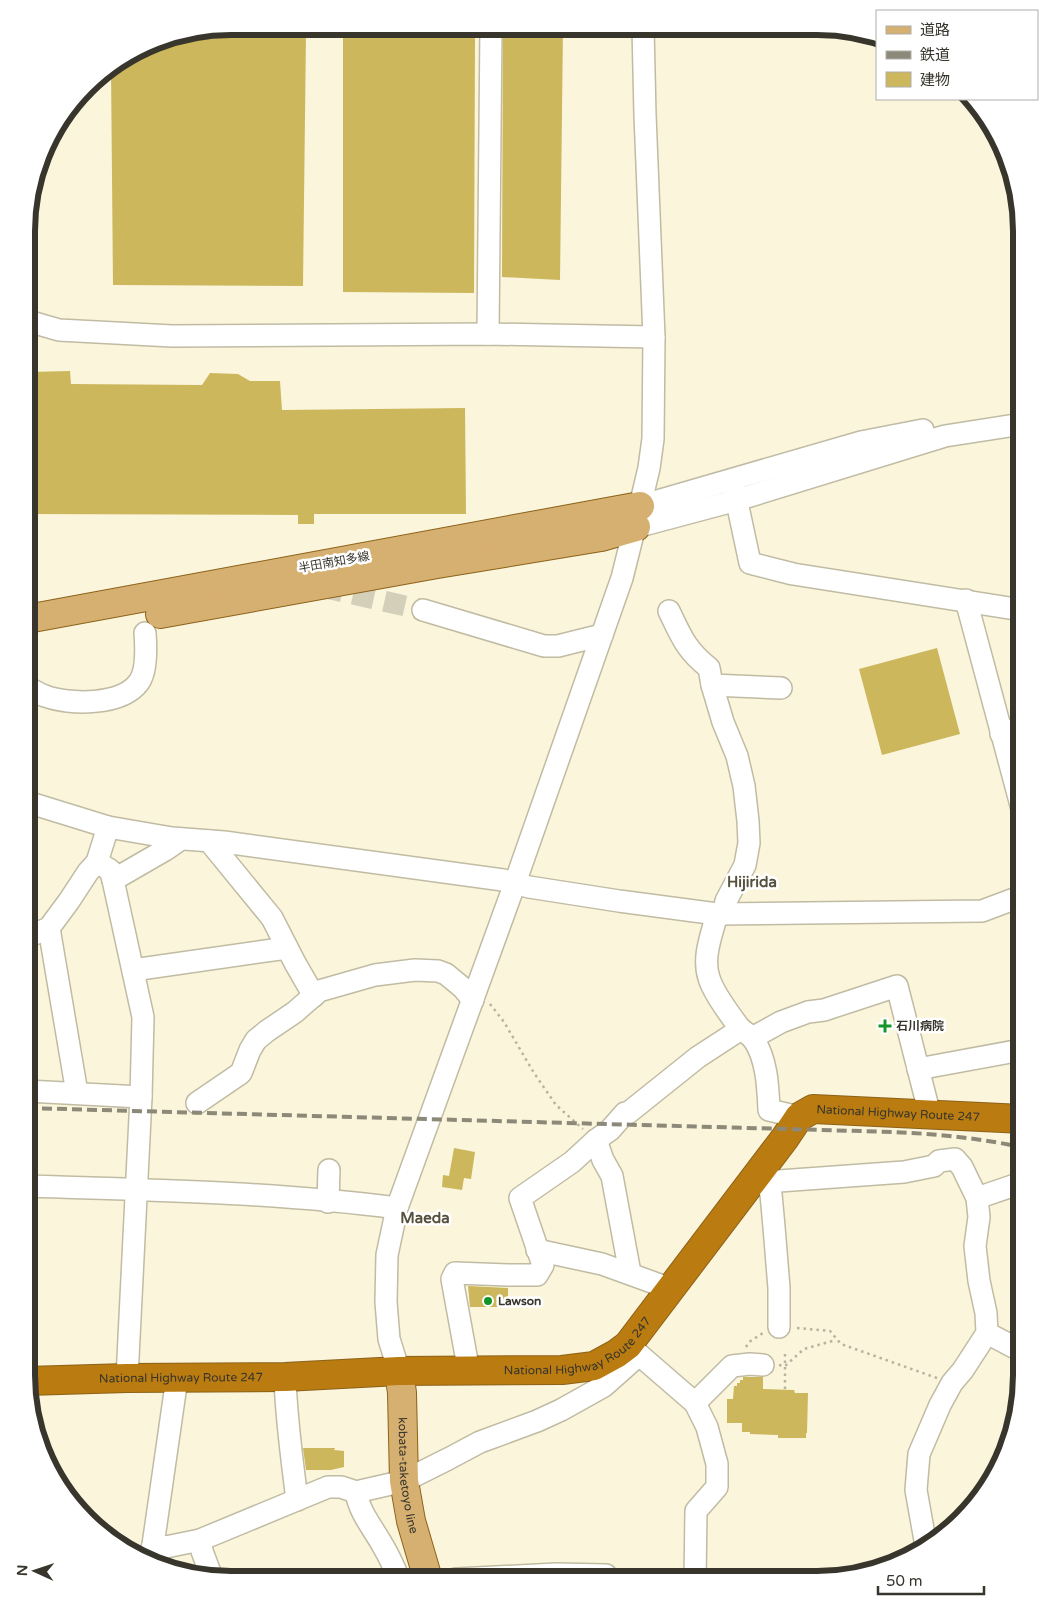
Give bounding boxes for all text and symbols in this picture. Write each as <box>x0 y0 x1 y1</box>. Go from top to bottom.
legend <box>876 10 1038 100</box>
text: 道路 <box>920 21 950 39</box>
text: 鉄道 <box>920 46 950 64</box>
text: 建物 <box>920 71 950 89</box>
street label: 半田南知多線 <box>297 549 371 575</box>
district label: Hijirida <box>727 873 777 892</box>
marker: 石川病院 <box>878 1019 892 1033</box>
place label: 石川病院 <box>896 1019 944 1033</box>
street label: National Highway Route 247 <box>816 1102 980 1124</box>
district label: Maeda <box>400 1209 450 1227</box>
place label: Lawson <box>498 1294 541 1308</box>
marker: Lawson <box>482 1295 494 1307</box>
street label: National Highway Route 247 <box>504 1314 654 1377</box>
street label: National Highway Route 247 <box>99 1370 263 1386</box>
street label: kobata-taketoyo line <box>396 1417 421 1535</box>
north arrow <box>10 1546 60 1596</box>
text: N <box>14 1564 31 1576</box>
scale bar <box>878 1564 984 1596</box>
text: 50 m <box>886 1572 923 1590</box>

